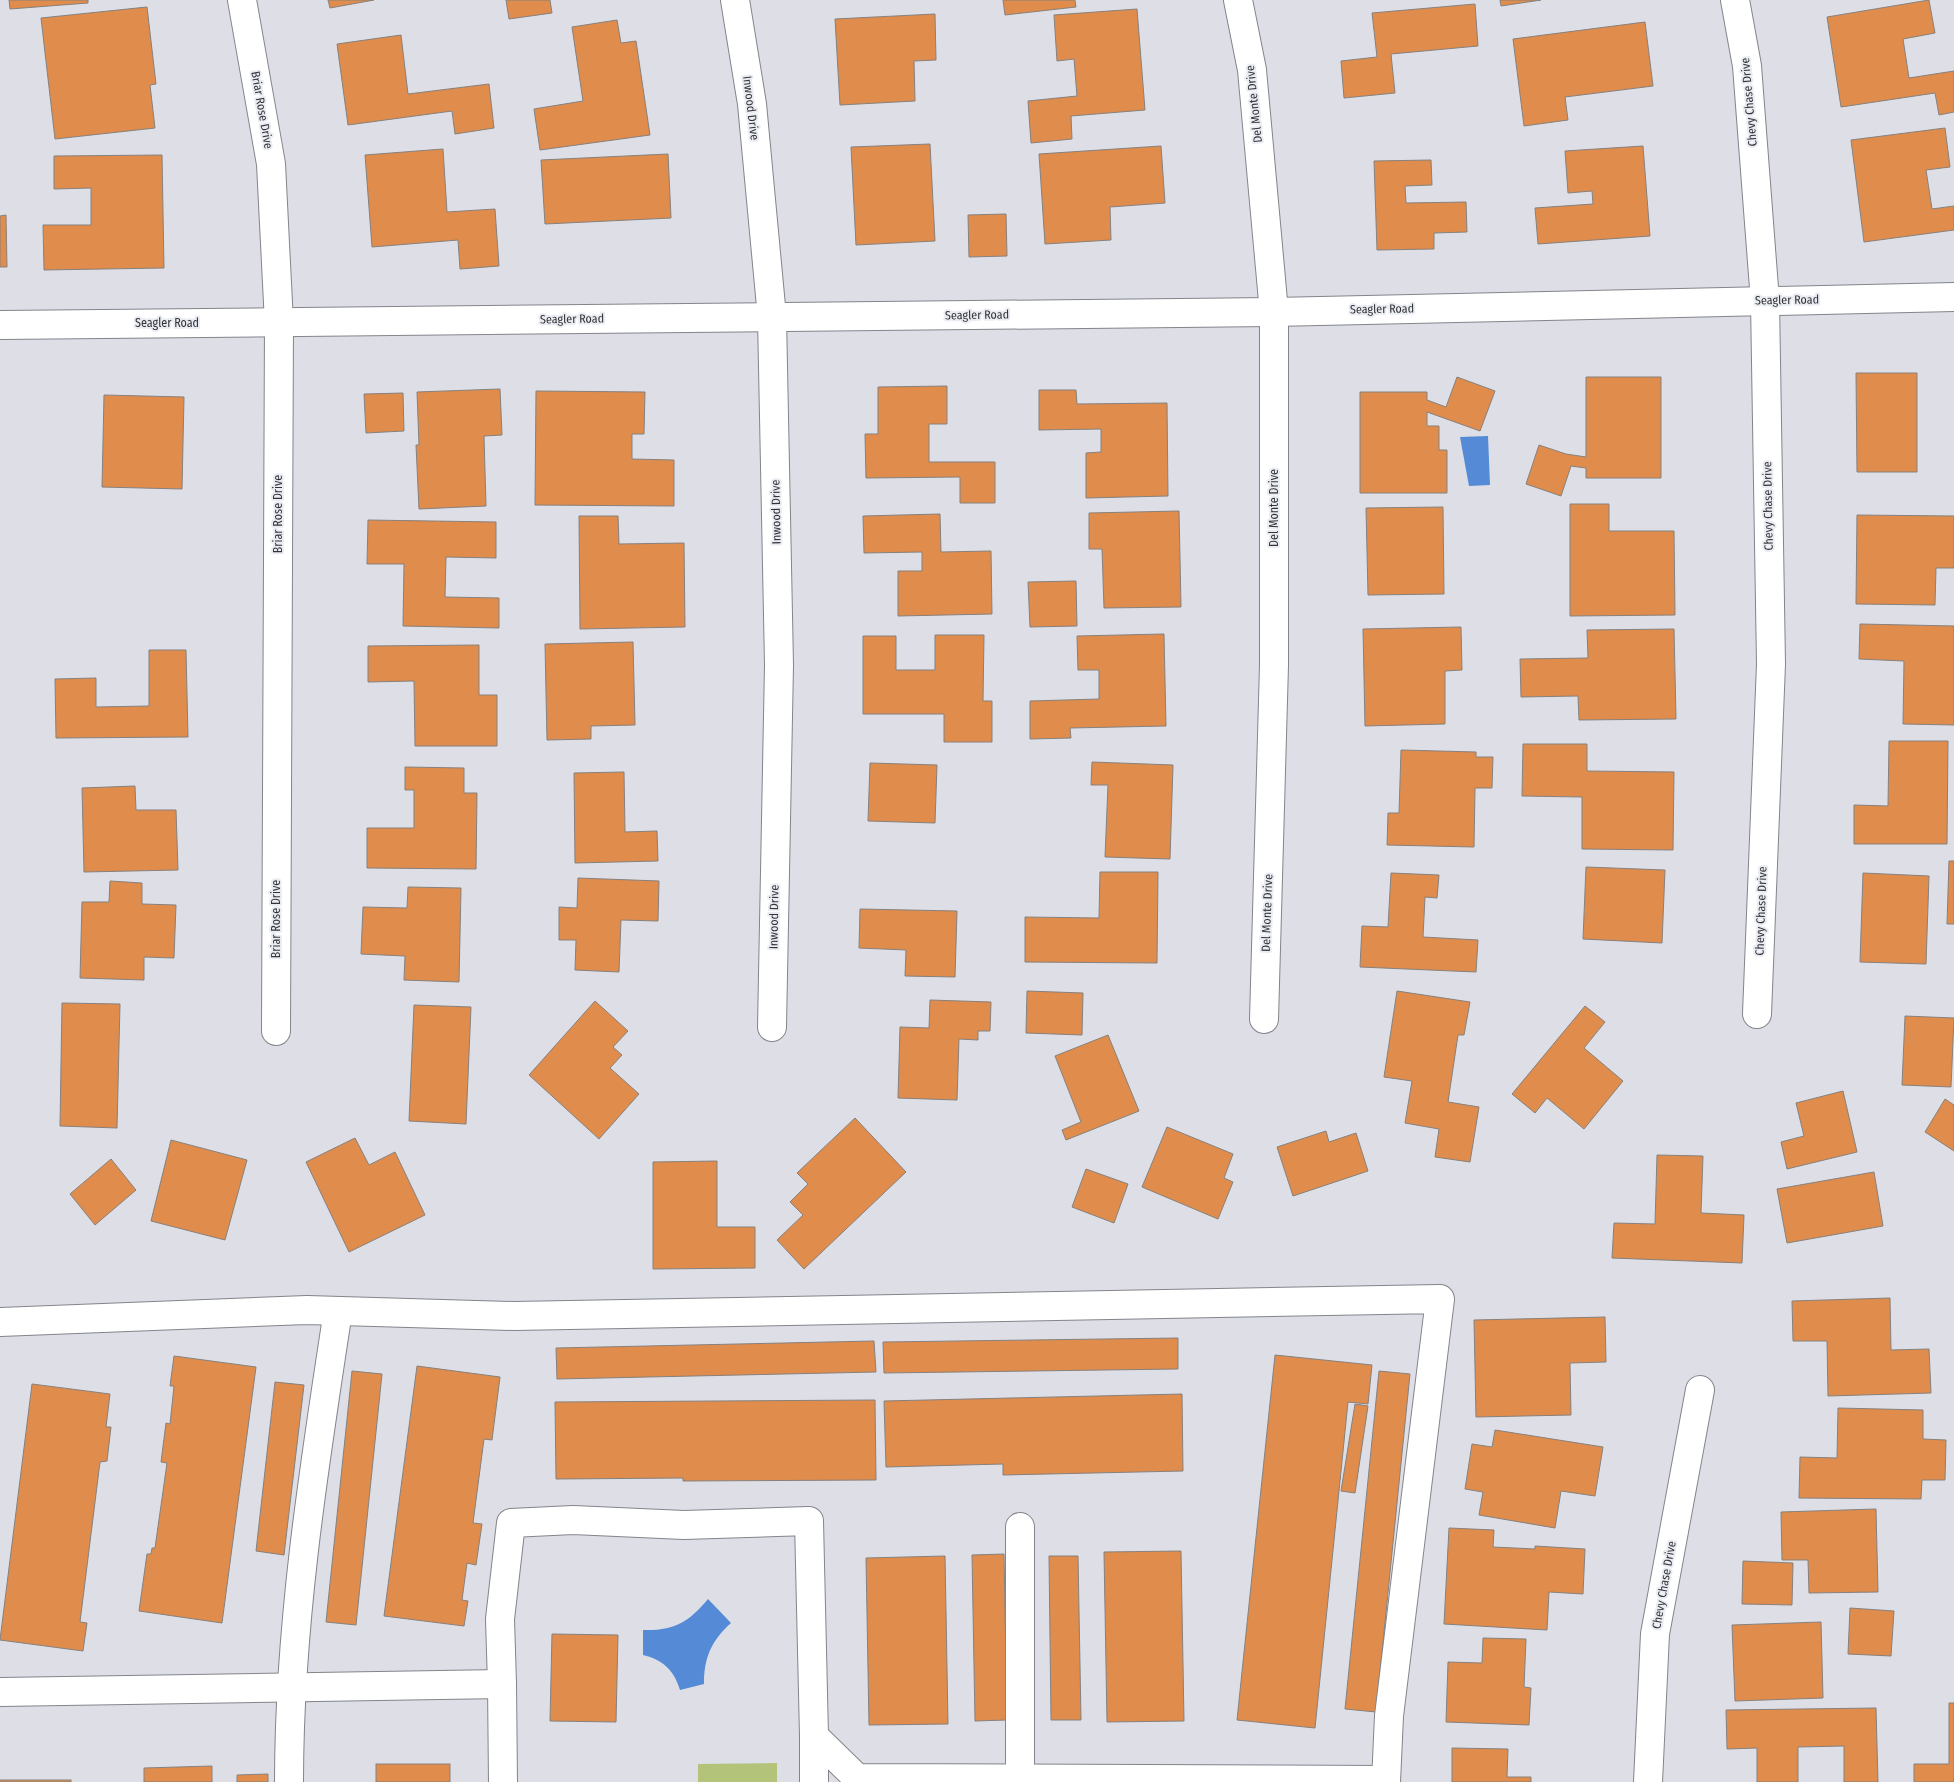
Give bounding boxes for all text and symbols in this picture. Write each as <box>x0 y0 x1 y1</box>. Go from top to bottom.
street label: Chevy Chase Drive <box>1738 57 1760 147</box>
street label: Del Monte Drive <box>1243 64 1265 143</box>
street label: Briar Rose Drive <box>248 70 276 150</box>
street label: Inwood Drive <box>740 75 762 141</box>
street label: Seagler Road <box>1755 292 1819 308</box>
street label: Seagler Road <box>1350 301 1414 317</box>
street label: Seagler Road <box>945 307 1009 323</box>
street label: Seagler Road <box>540 311 604 327</box>
street label: Seagler Road <box>135 316 199 330</box>
street label: Chevy Chase Drive <box>1760 461 1776 551</box>
street label: Del Monte Drive <box>1267 469 1281 547</box>
street label: Briar Rose Drive <box>271 475 285 553</box>
street label: Inwood Drive <box>768 480 784 544</box>
street label: Chevy Chase Drive <box>1752 866 1770 956</box>
street label: Del Monte Drive <box>1259 874 1275 952</box>
street label: Briar Rose Drive <box>269 880 283 958</box>
street label: Inwood Drive <box>766 885 782 949</box>
street label: Chevy Chase Drive <box>1649 1540 1679 1630</box>

